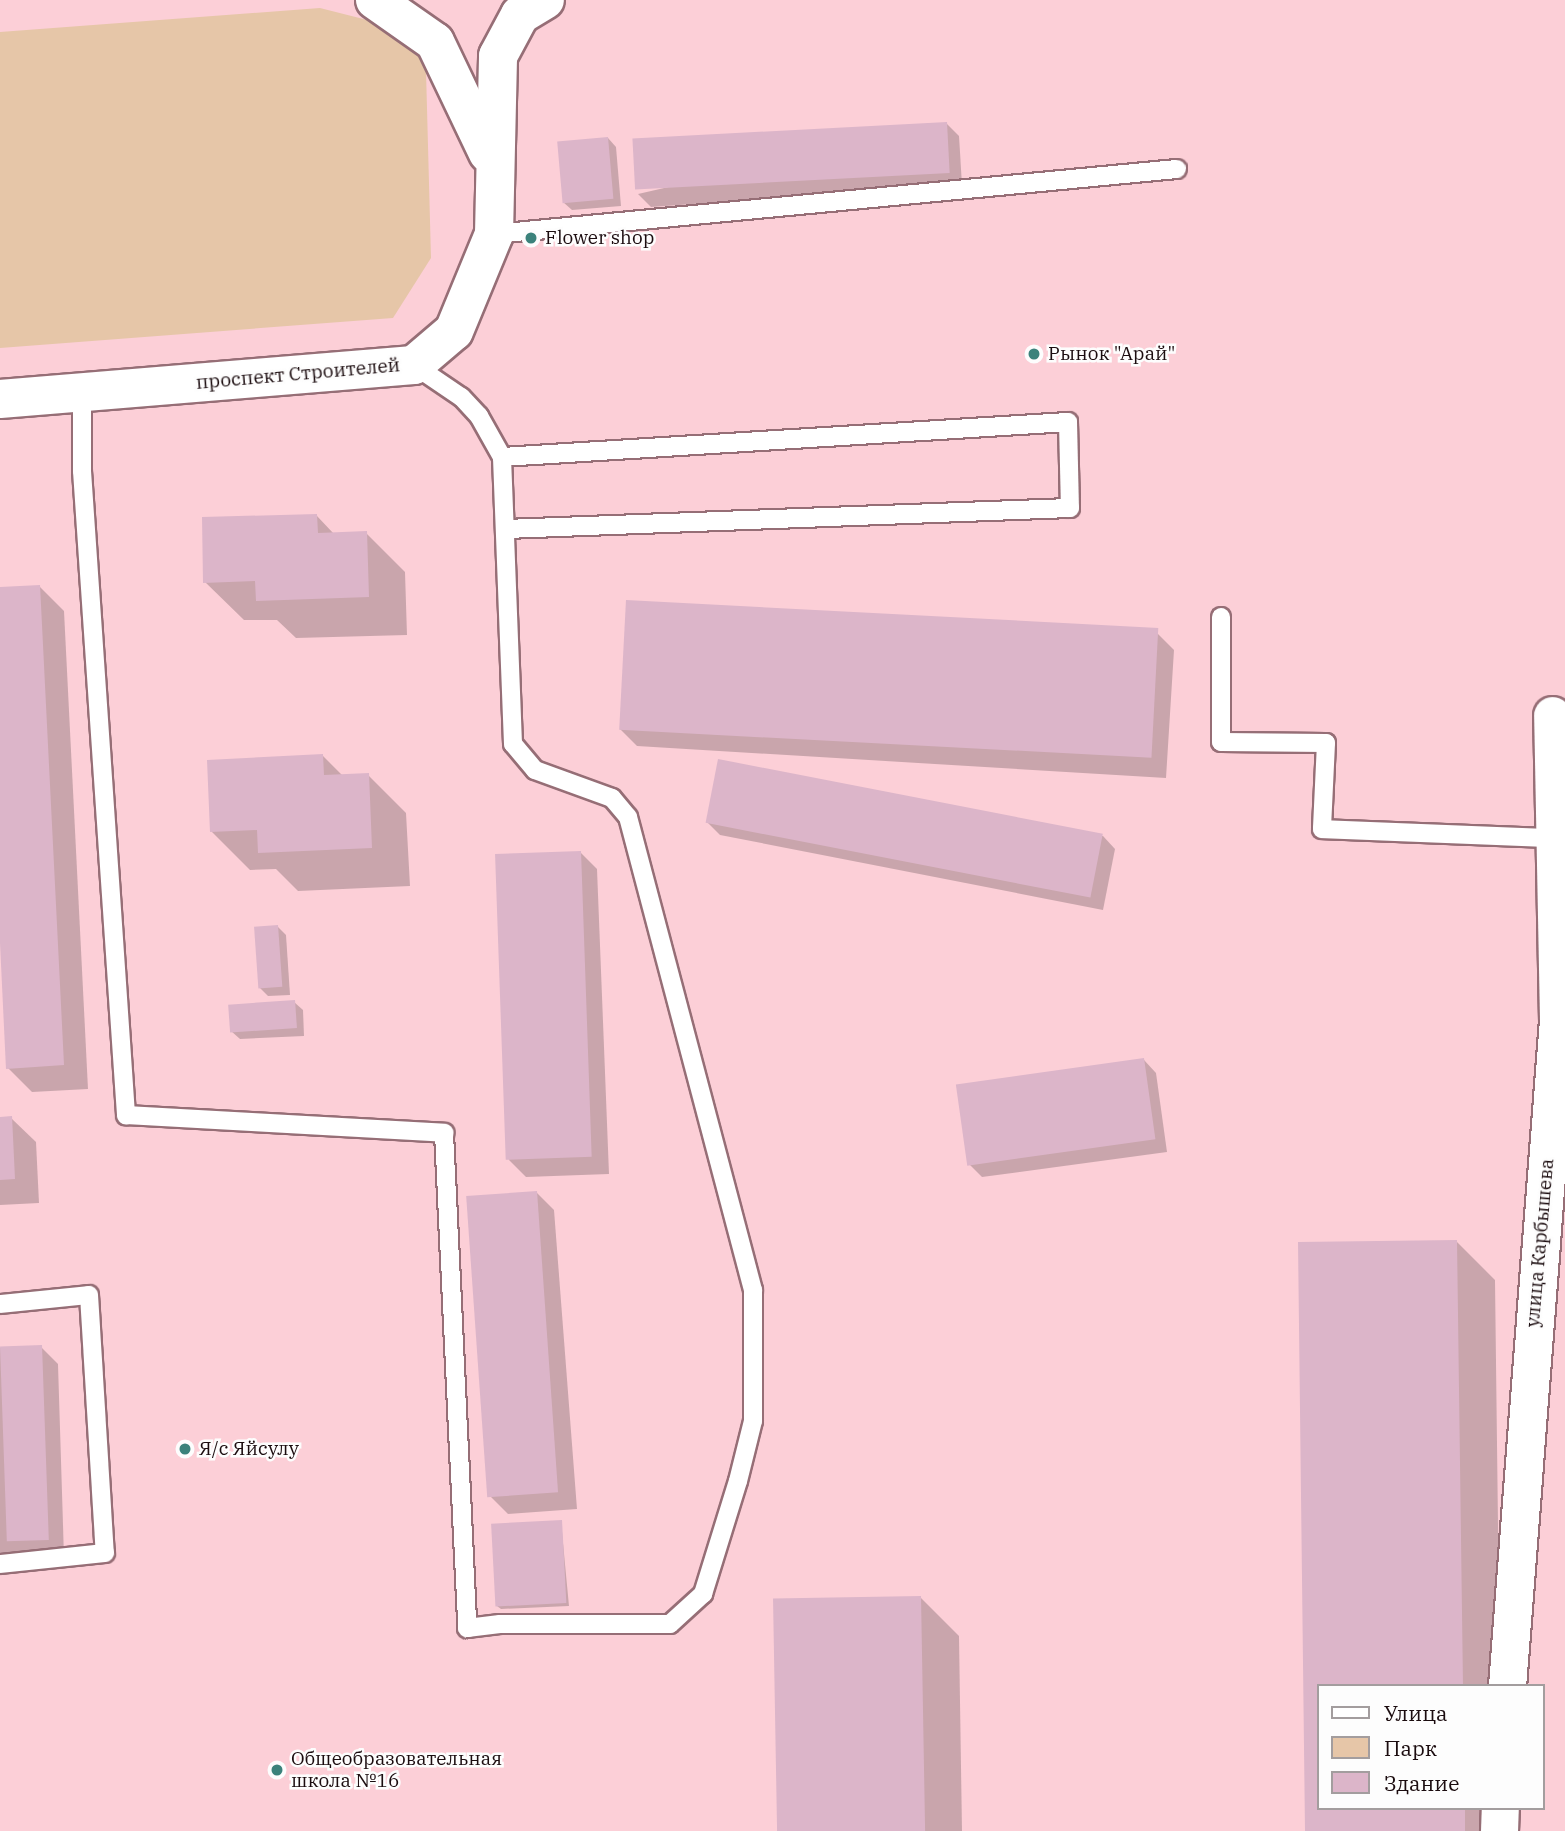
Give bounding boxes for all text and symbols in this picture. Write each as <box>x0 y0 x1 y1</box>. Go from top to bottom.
place label: Flower shop <box>545 227 654 249</box>
marker: Flower shop <box>523 230 539 246</box>
place label: Рынок "Арай" <box>1048 343 1175 365</box>
marker: Рынок "Арай" <box>1026 346 1042 362</box>
street label: проспект Строителей <box>195 354 401 394</box>
street label: улица Карбышева <box>1521 1158 1559 1328</box>
place label: Я/c Яйсулу <box>199 1438 299 1460</box>
marker: Я/c Яйсулу <box>177 1441 193 1457</box>
legend <box>1316 1684 1544 1810</box>
text: Улица <box>1384 1699 1448 1727</box>
text: Парк <box>1384 1734 1437 1762</box>
place label: Общеобразовательная школа №16 <box>291 1748 502 1792</box>
marker: Общеобразовательная школа №16 <box>269 1762 285 1778</box>
text: Здание <box>1384 1769 1459 1797</box>

